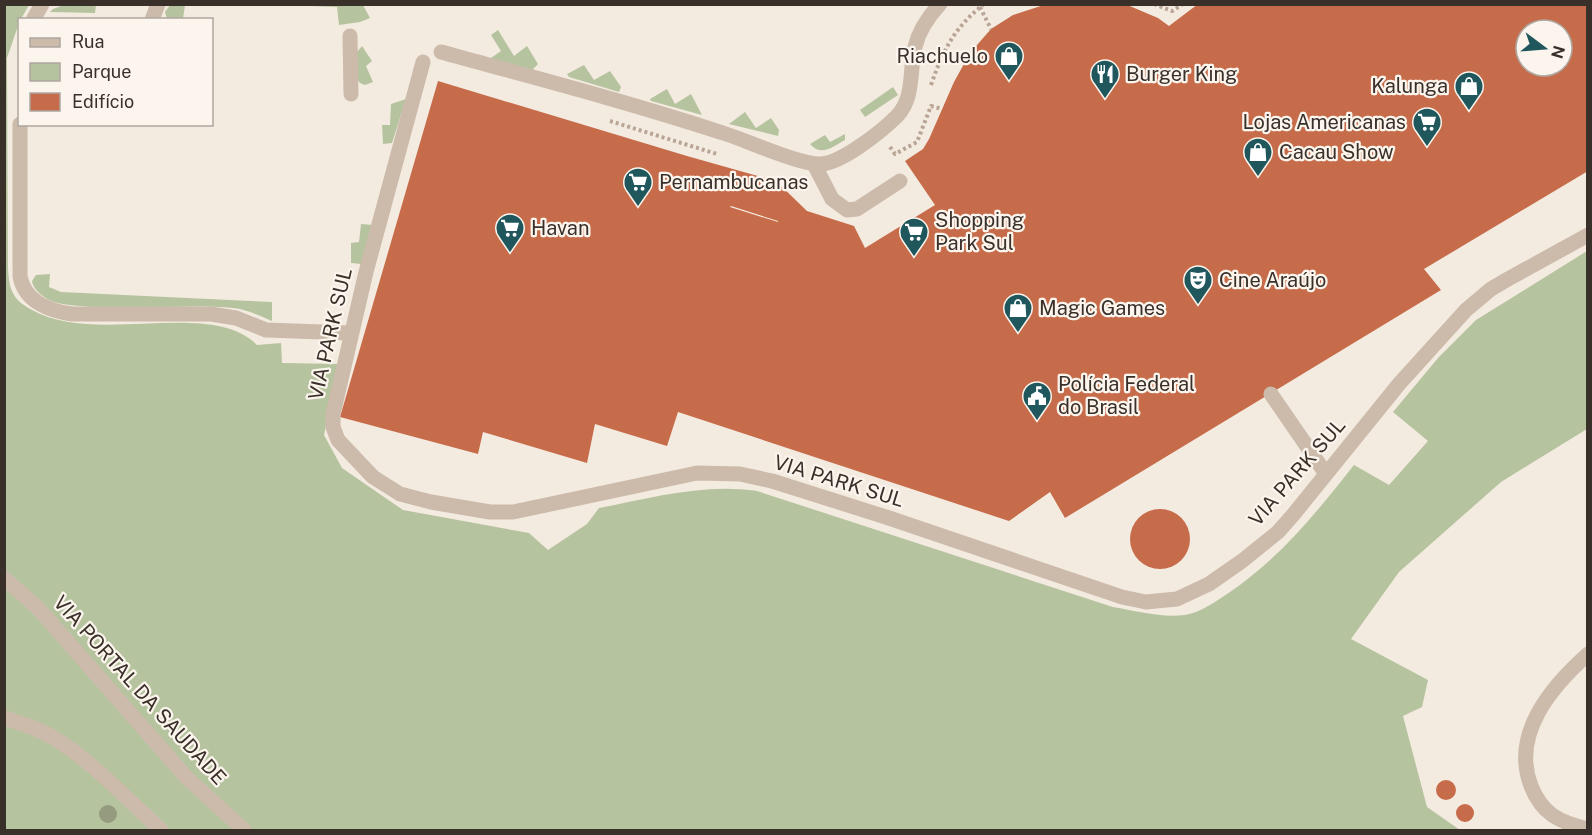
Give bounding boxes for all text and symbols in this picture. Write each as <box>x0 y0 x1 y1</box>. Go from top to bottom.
legend <box>18 18 213 126</box>
north arrow <box>1514 18 1574 78</box>
text: Rua <box>72 31 104 52</box>
shop icon: Riachuelo <box>993 40 1025 82</box>
text: N <box>1547 43 1569 61</box>
place label: Riachuelo <box>897 44 988 68</box>
restaurant icon: Burger King <box>1089 58 1121 100</box>
text: Parque <box>72 61 132 82</box>
place label: Burger King <box>1126 62 1237 86</box>
shop icon: Kalunga <box>1453 70 1485 112</box>
place label: Kalunga <box>1371 74 1448 98</box>
text: Edifício <box>72 91 134 112</box>
supermarket icon: Lojas Americanas <box>1411 106 1443 148</box>
place label: Lojas Americanas <box>1242 110 1406 134</box>
shop icon: Cacau Show <box>1242 136 1274 178</box>
place label: Cacau Show <box>1279 140 1394 164</box>
supermarket icon: Pernambucanas <box>622 166 654 208</box>
place label: Pernambucanas <box>659 170 808 194</box>
place label: Shopping Park Sul <box>935 208 1024 255</box>
supermarket icon: Havan <box>494 212 526 254</box>
place label: Havan <box>531 216 589 240</box>
supermarket icon: Shopping Park Sul <box>898 216 930 258</box>
theatre icon: Cine Araújo <box>1182 264 1214 306</box>
street label: VIA PARK SUL <box>303 266 357 402</box>
place label: Cine Araújo <box>1219 268 1326 292</box>
shop icon: Magic Games <box>1002 292 1034 334</box>
place label: Magic Games <box>1039 296 1165 320</box>
place label: Polícia Federal do Brasil <box>1058 372 1195 419</box>
public building icon: Polícia Federal do Brasil <box>1021 380 1053 422</box>
street label: VIA PARK SUL <box>1244 413 1350 531</box>
street label: VIA PARK SUL <box>771 450 907 512</box>
street label: VIA PORTAL DA SAUDADE <box>49 590 231 790</box>

